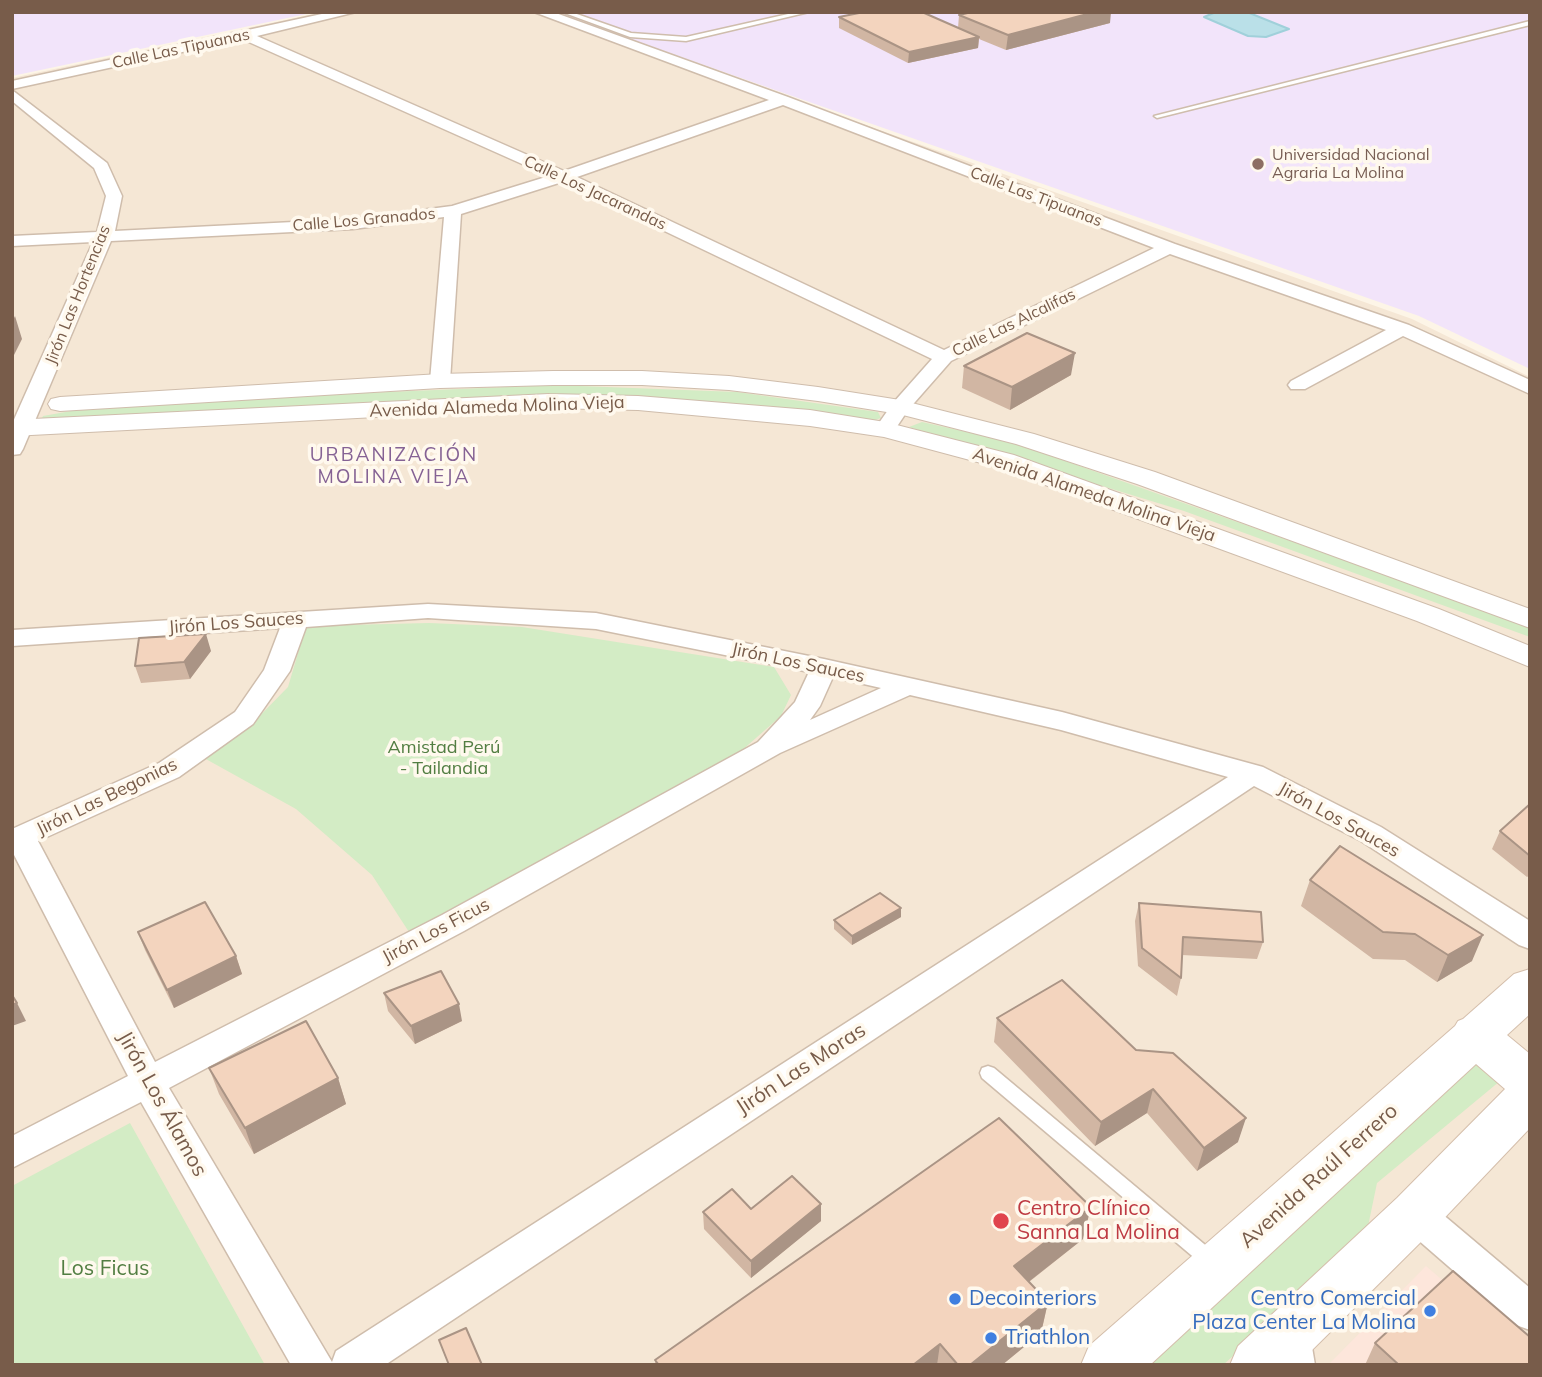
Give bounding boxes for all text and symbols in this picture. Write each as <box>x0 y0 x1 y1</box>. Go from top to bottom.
street label: Calle Las Tipuanas <box>111 25 251 73</box>
place label: Universidad Nacional Agraria La Molina <box>1272 145 1430 183</box>
street label: Calle Los Jacarandas <box>521 152 669 234</box>
marker: Universidad Nacional Agraria La Molina <box>1250 156 1266 172</box>
street label: Calle Las Tipuanas <box>967 163 1105 231</box>
street label: Calle Los Granados <box>292 204 436 236</box>
street label: Jirón Las Hortencias <box>41 223 115 367</box>
street label: Calle Las Alcalifas <box>949 285 1079 361</box>
street label: Avenida Alameda Molina Vieja <box>369 392 625 422</box>
street label: Avenida Alameda Molina Vieja <box>970 443 1218 547</box>
district label: URBANIZACIÓN MOLINA VIEJA <box>311 444 477 488</box>
street label: Jirón Los Sauces <box>168 607 304 639</box>
street label: Jirón Los Sauces <box>729 638 867 688</box>
park label: Amistad Perú - Tailandia <box>388 737 500 780</box>
street label: Jirón Las Begonias <box>33 754 181 840</box>
street label: Jirón Los Sauces <box>1274 778 1404 862</box>
street label: Jirón Los Ficus <box>379 894 493 968</box>
street label: Jirón Las Moras <box>731 1018 871 1120</box>
street label: Jirón Los Álamos <box>112 1027 212 1181</box>
street label: Avenida Raúl Ferrero <box>1235 1098 1403 1254</box>
place label: Centro Clínico Sanna La Molina <box>1017 1196 1180 1246</box>
marker: Centro Clínico Sanna La Molina <box>991 1211 1011 1231</box>
park label: Los Ficus <box>61 1256 149 1282</box>
place label: Decointeriors <box>969 1286 1097 1312</box>
place label: Centro Comercial Plaza Center La Molina <box>1192 1286 1416 1336</box>
marker: Decointeriors <box>947 1291 963 1307</box>
marker: Centro Comercial Plaza Center La Molina <box>1422 1303 1438 1319</box>
place label: Triathlon <box>1005 1325 1090 1351</box>
marker: Triathlon <box>983 1330 999 1346</box>

